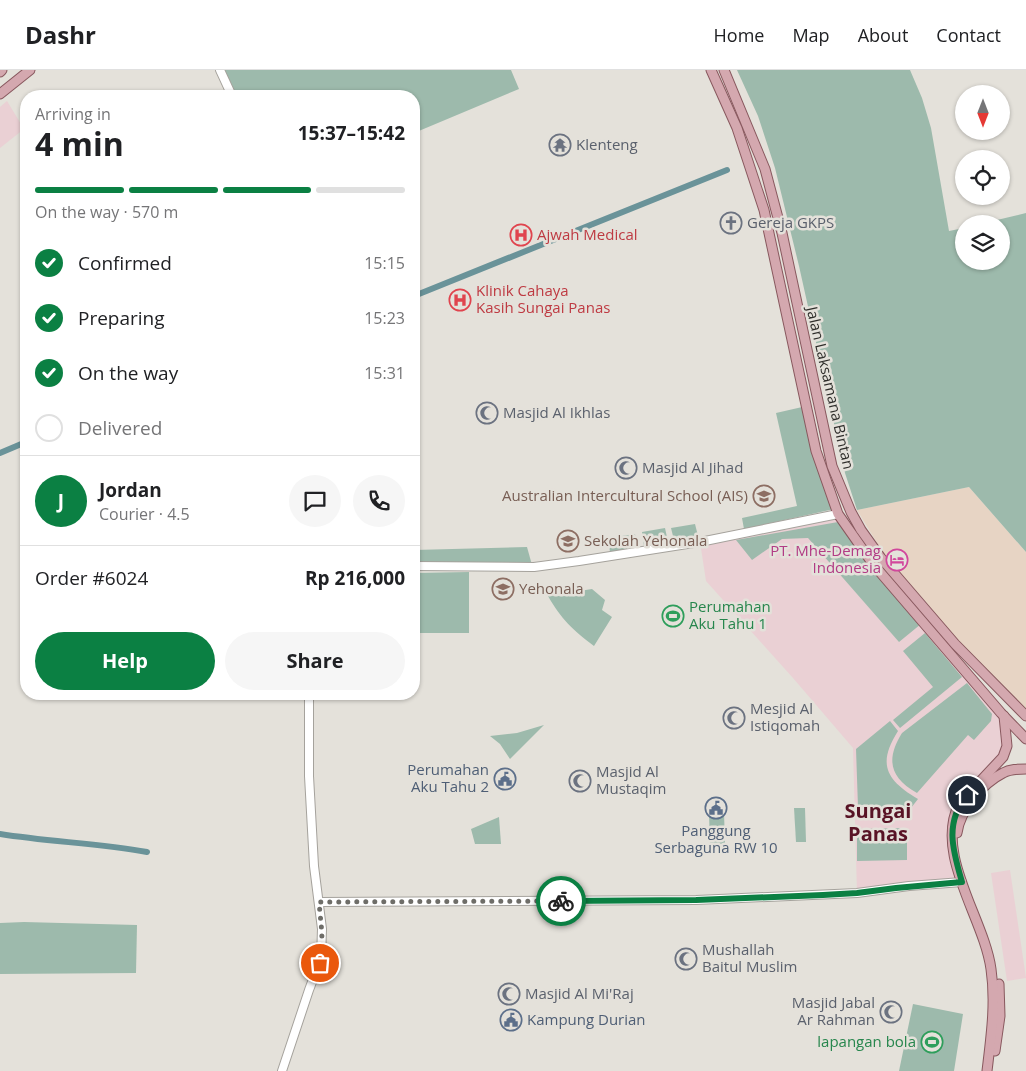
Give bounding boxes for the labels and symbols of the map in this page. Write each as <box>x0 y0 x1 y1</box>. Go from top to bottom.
north arrow <box>955 85 1010 140</box>
temple icon: Klenteng <box>548 133 572 157</box>
place label: Klenteng <box>576 134 638 154</box>
church icon: Gereja GKPS <box>719 211 743 235</box>
place label: Gereja GKPS <box>747 212 834 232</box>
hospital icon: Ajwah Medical <box>509 223 533 247</box>
place label: Ajwah Medical <box>537 224 638 244</box>
place label: Klinik Cahaya Kasih Sungai Panas <box>476 280 610 317</box>
hospital icon: Klinik Cahaya Kasih Sungai Panas <box>448 288 472 312</box>
street label: Jalan Laksamana Bintan <box>802 303 859 471</box>
mosque icon: Masjid Al Ikhlas <box>475 401 499 425</box>
place label: Masjid Al Ikhlas <box>503 402 610 422</box>
mosque icon: Masjid Al Jihad <box>614 456 638 480</box>
place label: Masjid Al Jihad <box>642 457 743 477</box>
school or university icon: Australian Intercultural School (AIS) <box>752 484 776 508</box>
place label: Australian Intercultural School (AIS) <box>502 485 748 505</box>
school or university icon: Sekolah Yehonala <box>556 529 580 553</box>
place label: Sekolah Yehonala <box>584 530 707 550</box>
place label: PT. Mhe-Demag Indonesia <box>770 540 881 577</box>
hotel icon: PT. Mhe-Demag Indonesia <box>885 548 909 572</box>
school or university icon: Yehonala <box>491 577 515 601</box>
place label: Yehonala <box>519 578 584 598</box>
place label: Perumahan Aku Tahu 1 <box>689 596 771 633</box>
sports icon: Perumahan Aku Tahu 1 <box>661 604 685 628</box>
place label: Mesjid Al Istiqomah <box>750 698 820 735</box>
mosque icon: Mesjid Al Istiqomah <box>722 706 746 730</box>
place label: Perumahan Aku Tahu 2 <box>407 759 489 796</box>
place label: Masjid Al Mustaqim <box>596 761 666 798</box>
public building icon: Perumahan Aku Tahu 2 <box>493 767 517 791</box>
mosque icon: Masjid Al Mustaqim <box>568 769 592 793</box>
pin <box>946 774 988 816</box>
public building icon: Panggung Serbaguna RW 10 <box>704 796 728 820</box>
district label: Sungai Panas <box>845 797 911 847</box>
place label: Panggung Serbaguna RW 10 <box>654 820 778 857</box>
courier <box>536 876 586 926</box>
place label: Mushallah Baitul Muslim <box>702 939 797 976</box>
pin <box>299 942 341 984</box>
mosque icon: Mushallah Baitul Muslim <box>674 947 698 971</box>
mosque icon: Masjid Al Mi'Raj <box>497 982 521 1006</box>
place label: Masjid Al Mi'Raj <box>525 983 634 1003</box>
place label: Masjid Jabal Ar Rahman <box>792 992 875 1029</box>
mosque icon: Masjid Jabal Ar Rahman <box>879 1000 903 1024</box>
public building icon: Kampung Durian <box>499 1008 523 1032</box>
place label: Kampung Durian <box>527 1009 646 1029</box>
sports icon: lapangan bola <box>920 1030 944 1054</box>
place label: lapangan bola <box>817 1031 916 1051</box>

